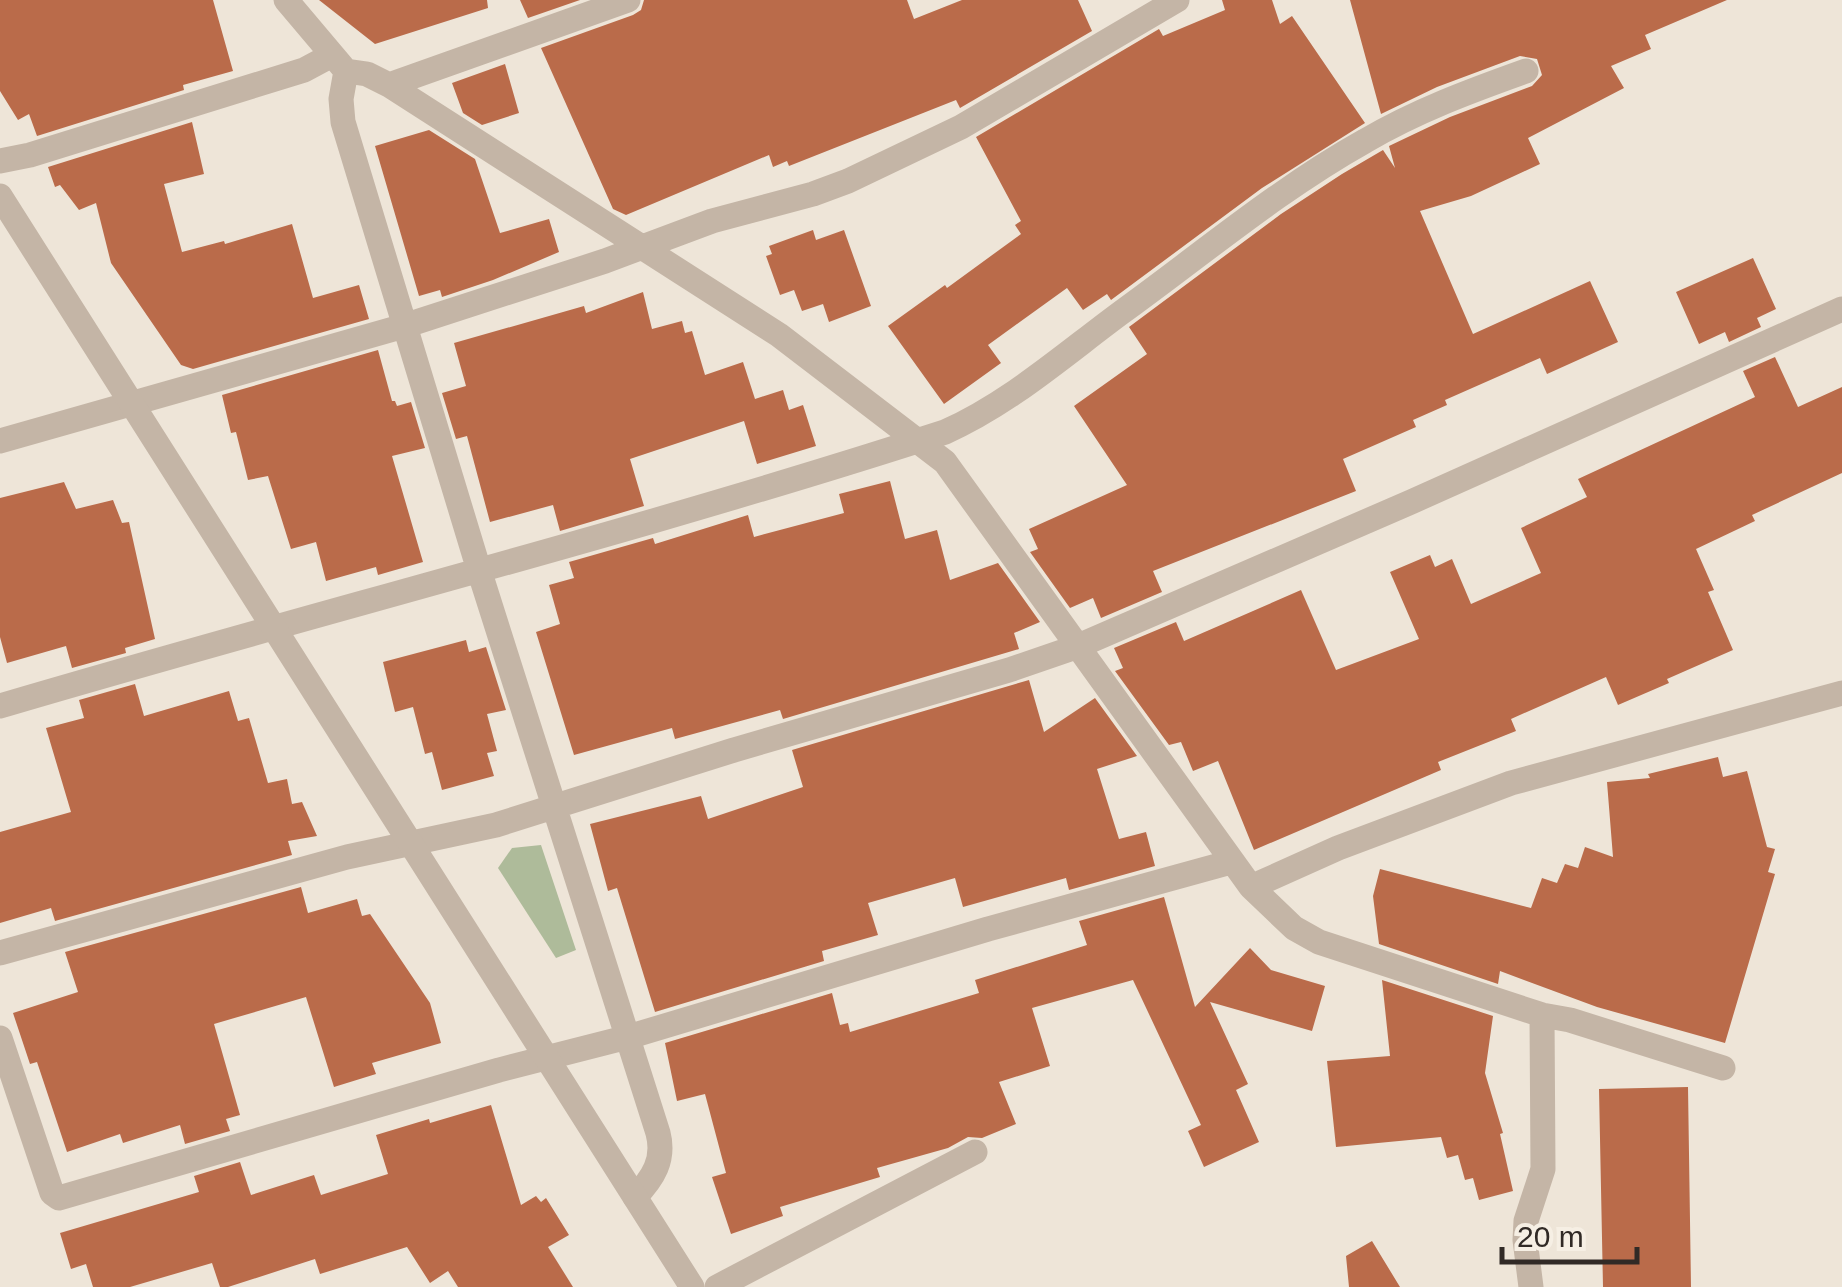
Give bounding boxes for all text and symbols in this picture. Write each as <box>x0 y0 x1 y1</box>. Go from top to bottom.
scale bar <box>1502 1202 1637 1264</box>
text: 20 m <box>1517 1220 1584 1253</box>

